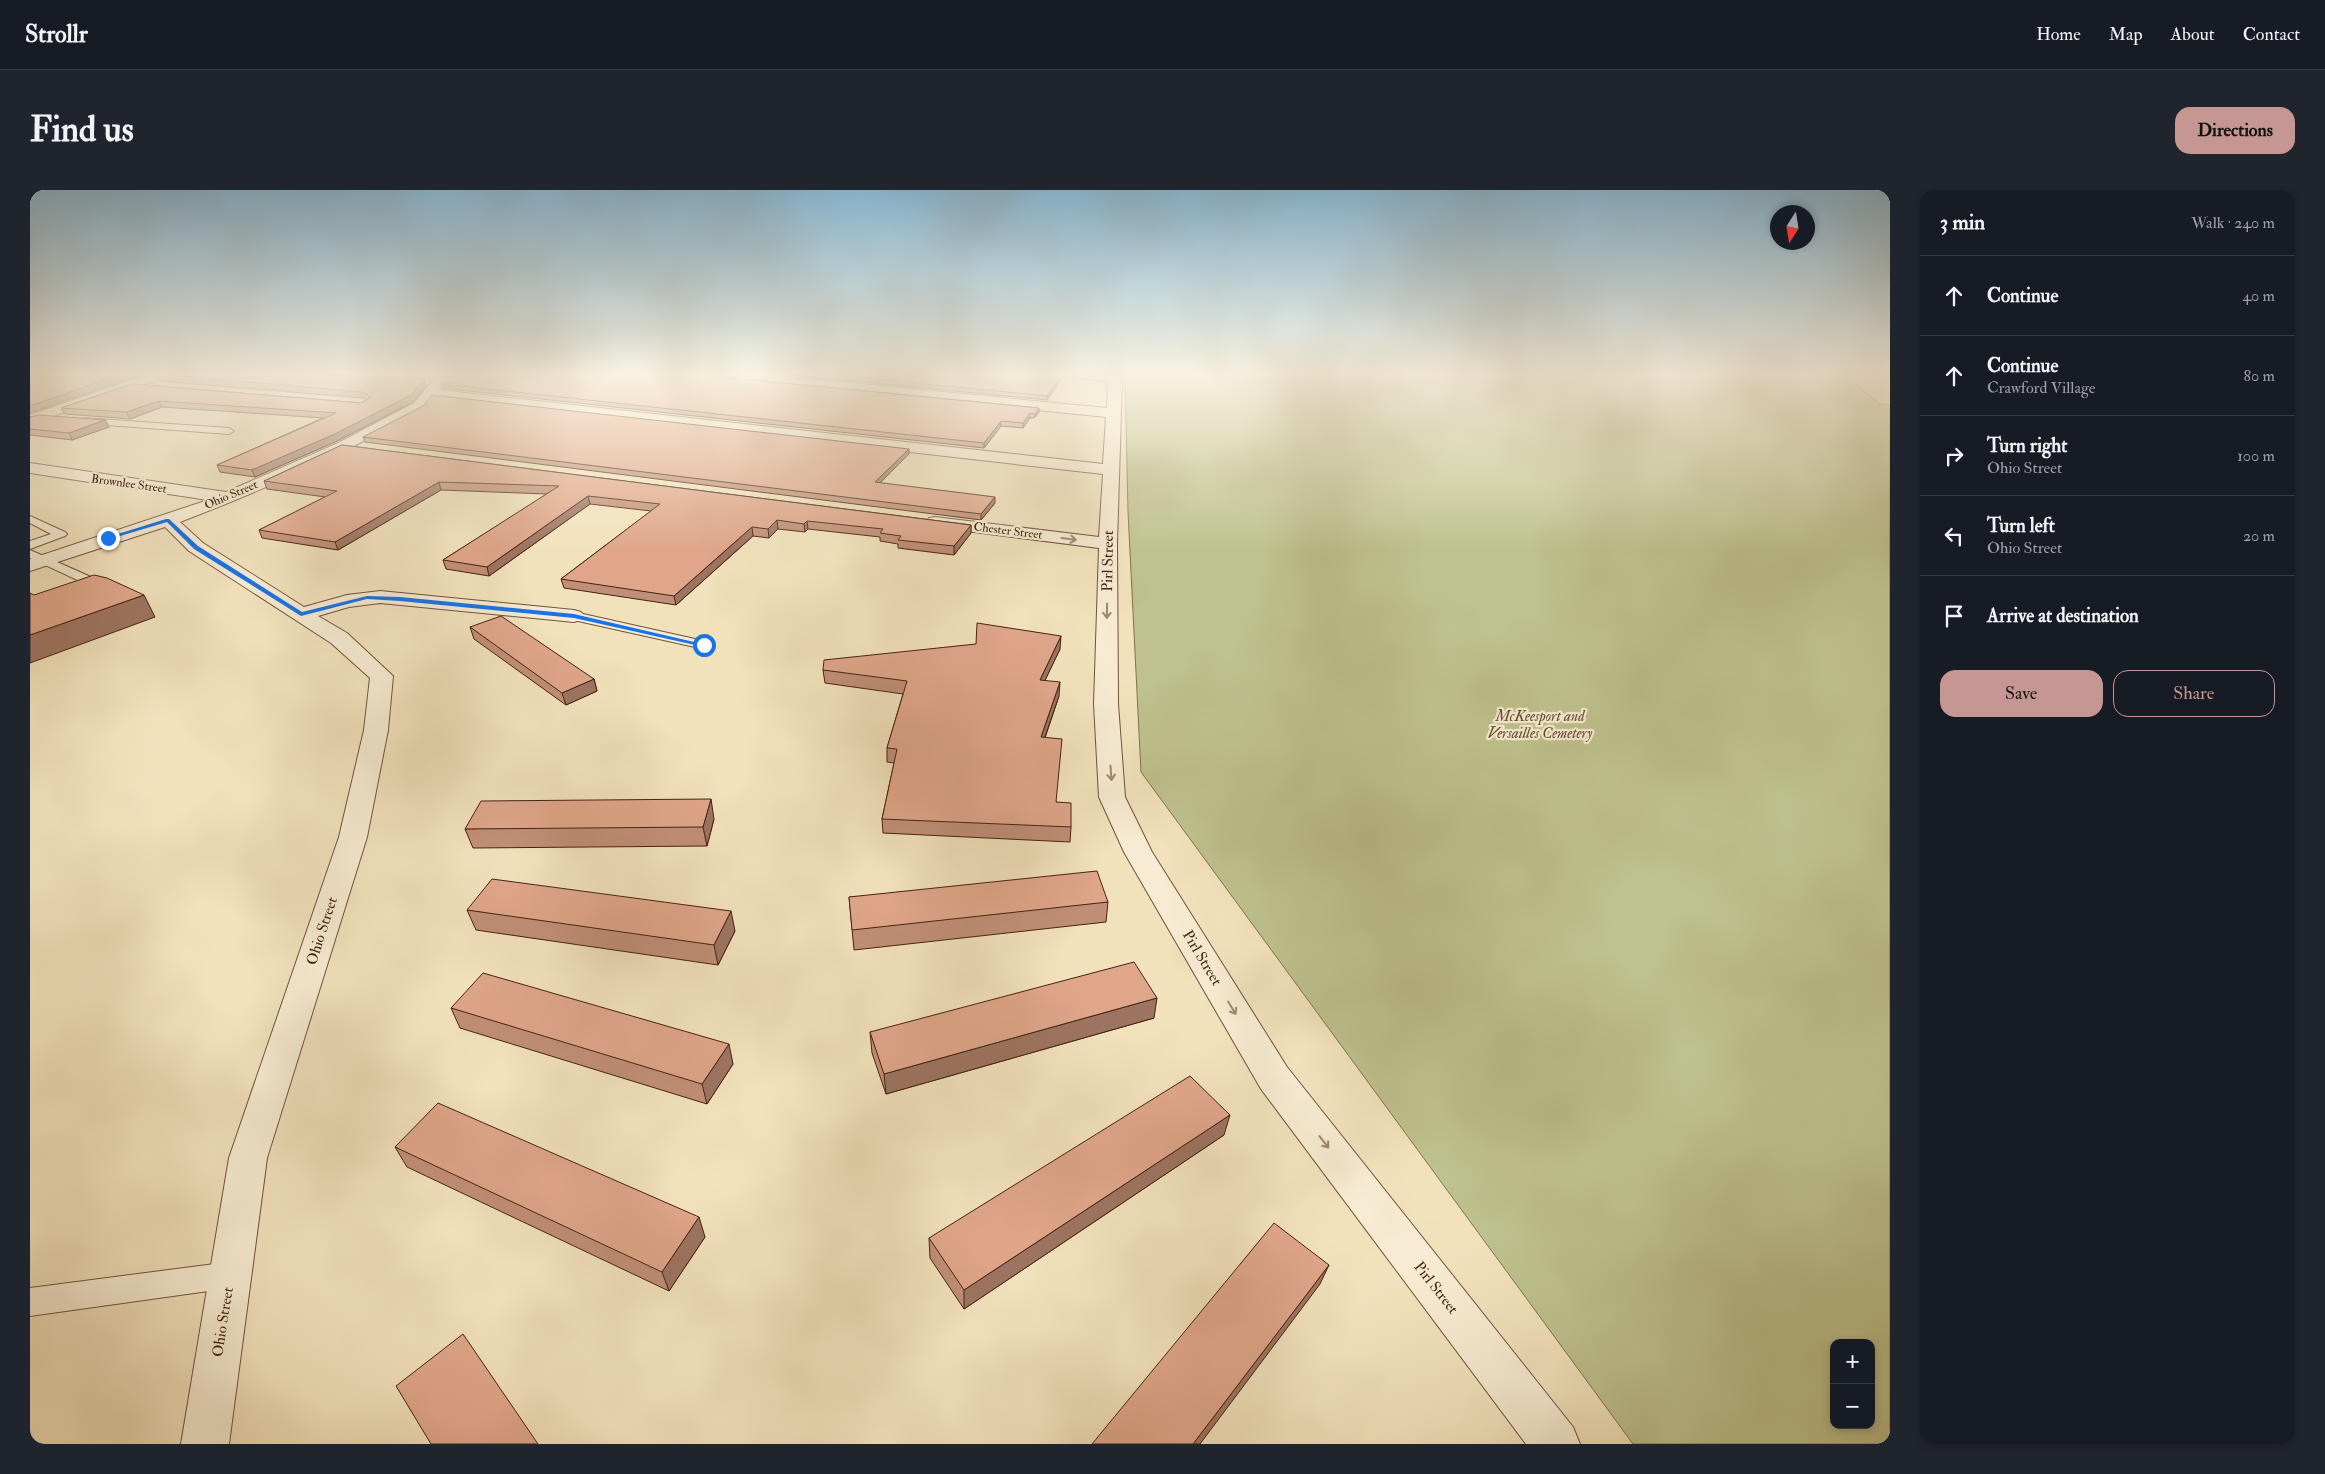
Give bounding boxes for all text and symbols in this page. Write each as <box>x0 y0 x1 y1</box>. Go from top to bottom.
text: Strollr <box>25 19 88 50</box>
text: Home <box>2036 23 2081 46</box>
text: Map <box>2109 23 2143 46</box>
text: About <box>2171 23 2215 46</box>
text: Contact <box>2243 23 2300 46</box>
button: Directions <box>2175 107 2295 154</box>
text: Find us <box>30 108 134 152</box>
north arrow <box>1770 205 1815 250</box>
text: 3 min <box>1940 209 1985 236</box>
text: Walk · 240 m <box>2191 213 2275 233</box>
icon: ahead <box>1940 282 1968 310</box>
text: Continue <box>1987 284 2058 308</box>
text: 40 m <box>2242 286 2275 306</box>
text: Continue <box>1987 354 2058 378</box>
icon: ahead <box>1940 362 1968 390</box>
text: 80 m <box>2244 366 2275 386</box>
text: Crawford Village <box>1987 378 2096 398</box>
text: Turn right <box>1987 434 2067 458</box>
icon: right <box>1940 442 1968 470</box>
text: 100 m <box>2237 446 2275 466</box>
text: Ohio Street <box>1987 458 2062 478</box>
street label: Brownlee Street <box>90 471 168 497</box>
street label: Ohio Street <box>202 477 260 513</box>
text: Turn left <box>1987 514 2055 538</box>
street label: Chester Street <box>973 519 1043 543</box>
icon: left <box>1940 522 1968 550</box>
text: 20 m <box>2243 526 2275 546</box>
route end <box>97 527 120 550</box>
street label: Pirl Street <box>1098 530 1118 592</box>
one-way arrow <box>1060 534 1076 544</box>
text: Ohio Street <box>1987 538 2062 558</box>
one-way arrow <box>1102 602 1112 618</box>
icon: arrive <box>1940 602 1968 630</box>
text: Arrive at destination <box>1987 604 2139 628</box>
route start <box>693 634 716 657</box>
button: Save <box>1940 670 2103 717</box>
button: Share <box>2113 670 2275 717</box>
park label: McKeesport and Versailles Cemetery <box>1488 707 1593 743</box>
one-way arrow <box>1106 765 1115 781</box>
street label: Ohio Street <box>302 894 342 967</box>
street label: Pirl Street <box>1178 927 1226 989</box>
one-way arrow <box>1228 1001 1238 1015</box>
one-way arrow <box>1318 1135 1329 1148</box>
street label: Pirl Street <box>1410 1258 1462 1318</box>
street label: Ohio Street <box>208 1286 238 1358</box>
map controls <box>1830 1339 1875 1429</box>
button: + <box>1830 1339 1875 1384</box>
button: − <box>1830 1384 1875 1429</box>

